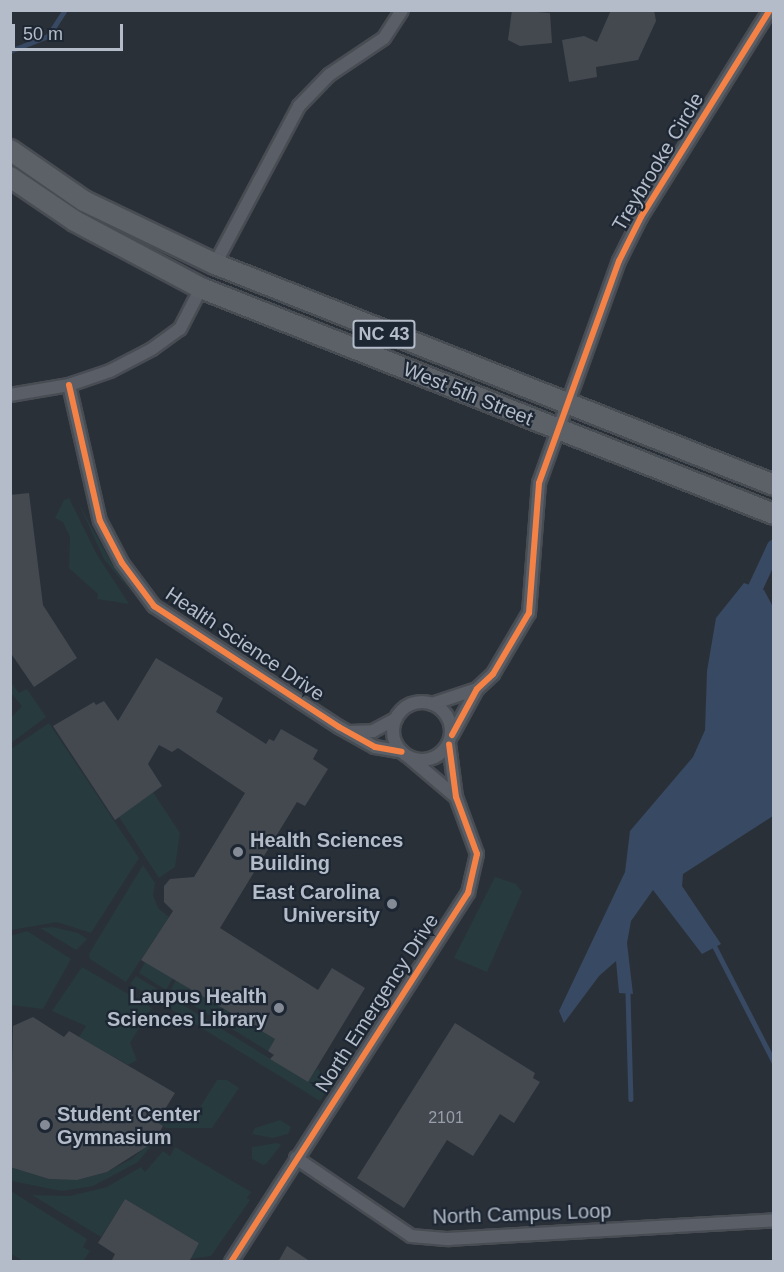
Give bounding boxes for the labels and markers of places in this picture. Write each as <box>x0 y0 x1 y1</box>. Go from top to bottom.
place label: Health Sciences Building <box>250 828 403 875</box>
marker: Health Sciences Building <box>231 845 245 859</box>
place label: East Carolina University <box>252 880 380 927</box>
marker: East Carolina University <box>385 897 399 911</box>
place label: Laupus Health Sciences Library <box>107 984 267 1031</box>
marker: Laupus Health Sciences Library <box>272 1001 286 1015</box>
place label: Student Center Gymnasium <box>57 1102 200 1149</box>
marker: Student Center Gymnasium <box>38 1118 52 1132</box>

